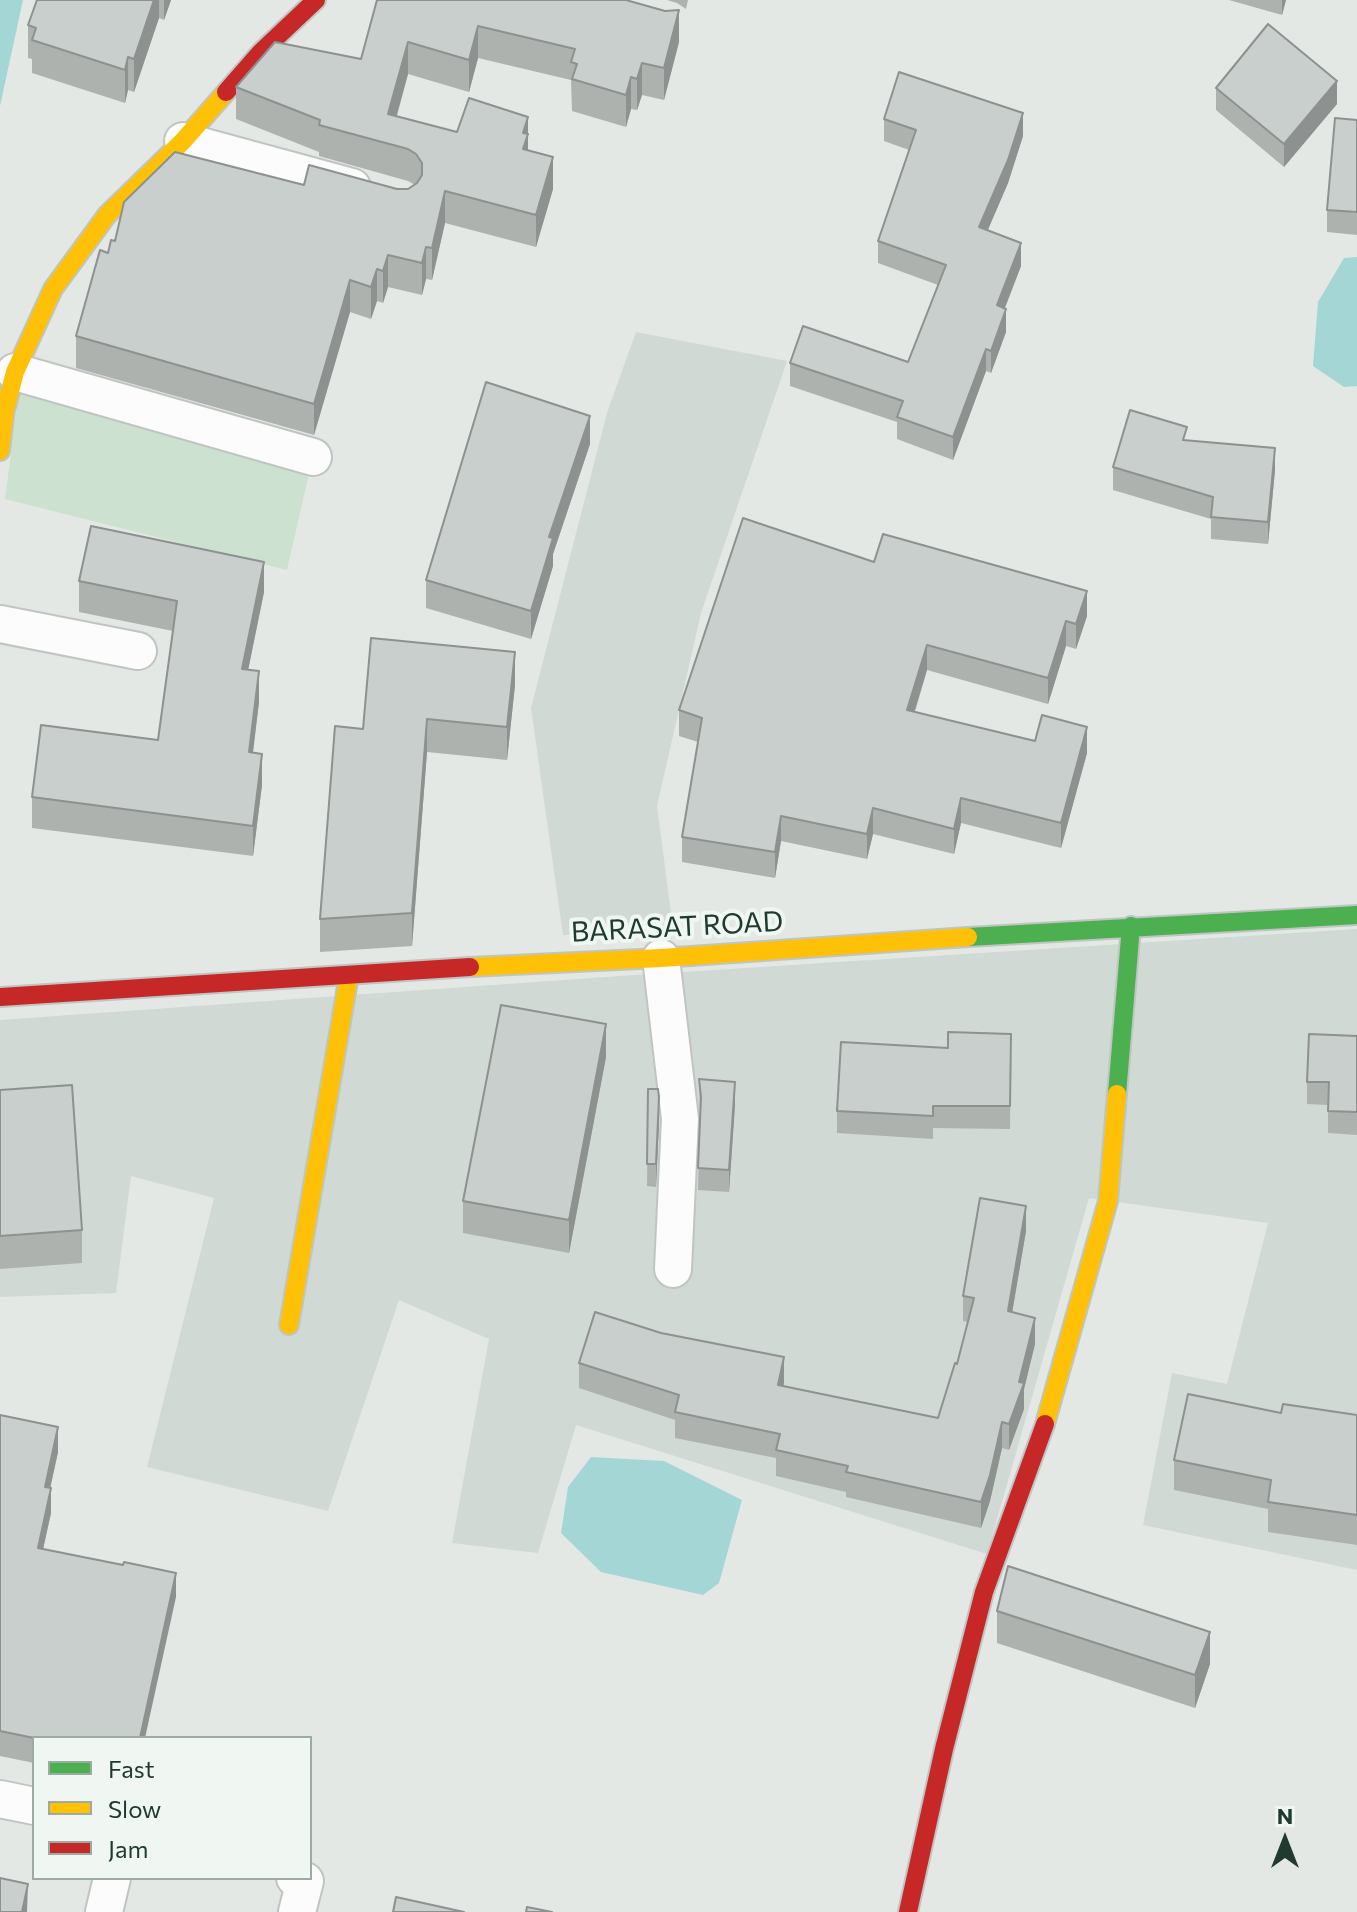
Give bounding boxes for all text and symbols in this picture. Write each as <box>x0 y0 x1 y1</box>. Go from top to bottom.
street label: BARASAT ROAD <box>570 905 784 949</box>
legend <box>32 1736 312 1880</box>
text: Fast <box>108 1754 155 1783</box>
text: Slow <box>108 1794 161 1823</box>
north arrow <box>1245 1800 1325 1880</box>
text: N <box>1277 1802 1293 1829</box>
text: Jam <box>108 1834 148 1863</box>

